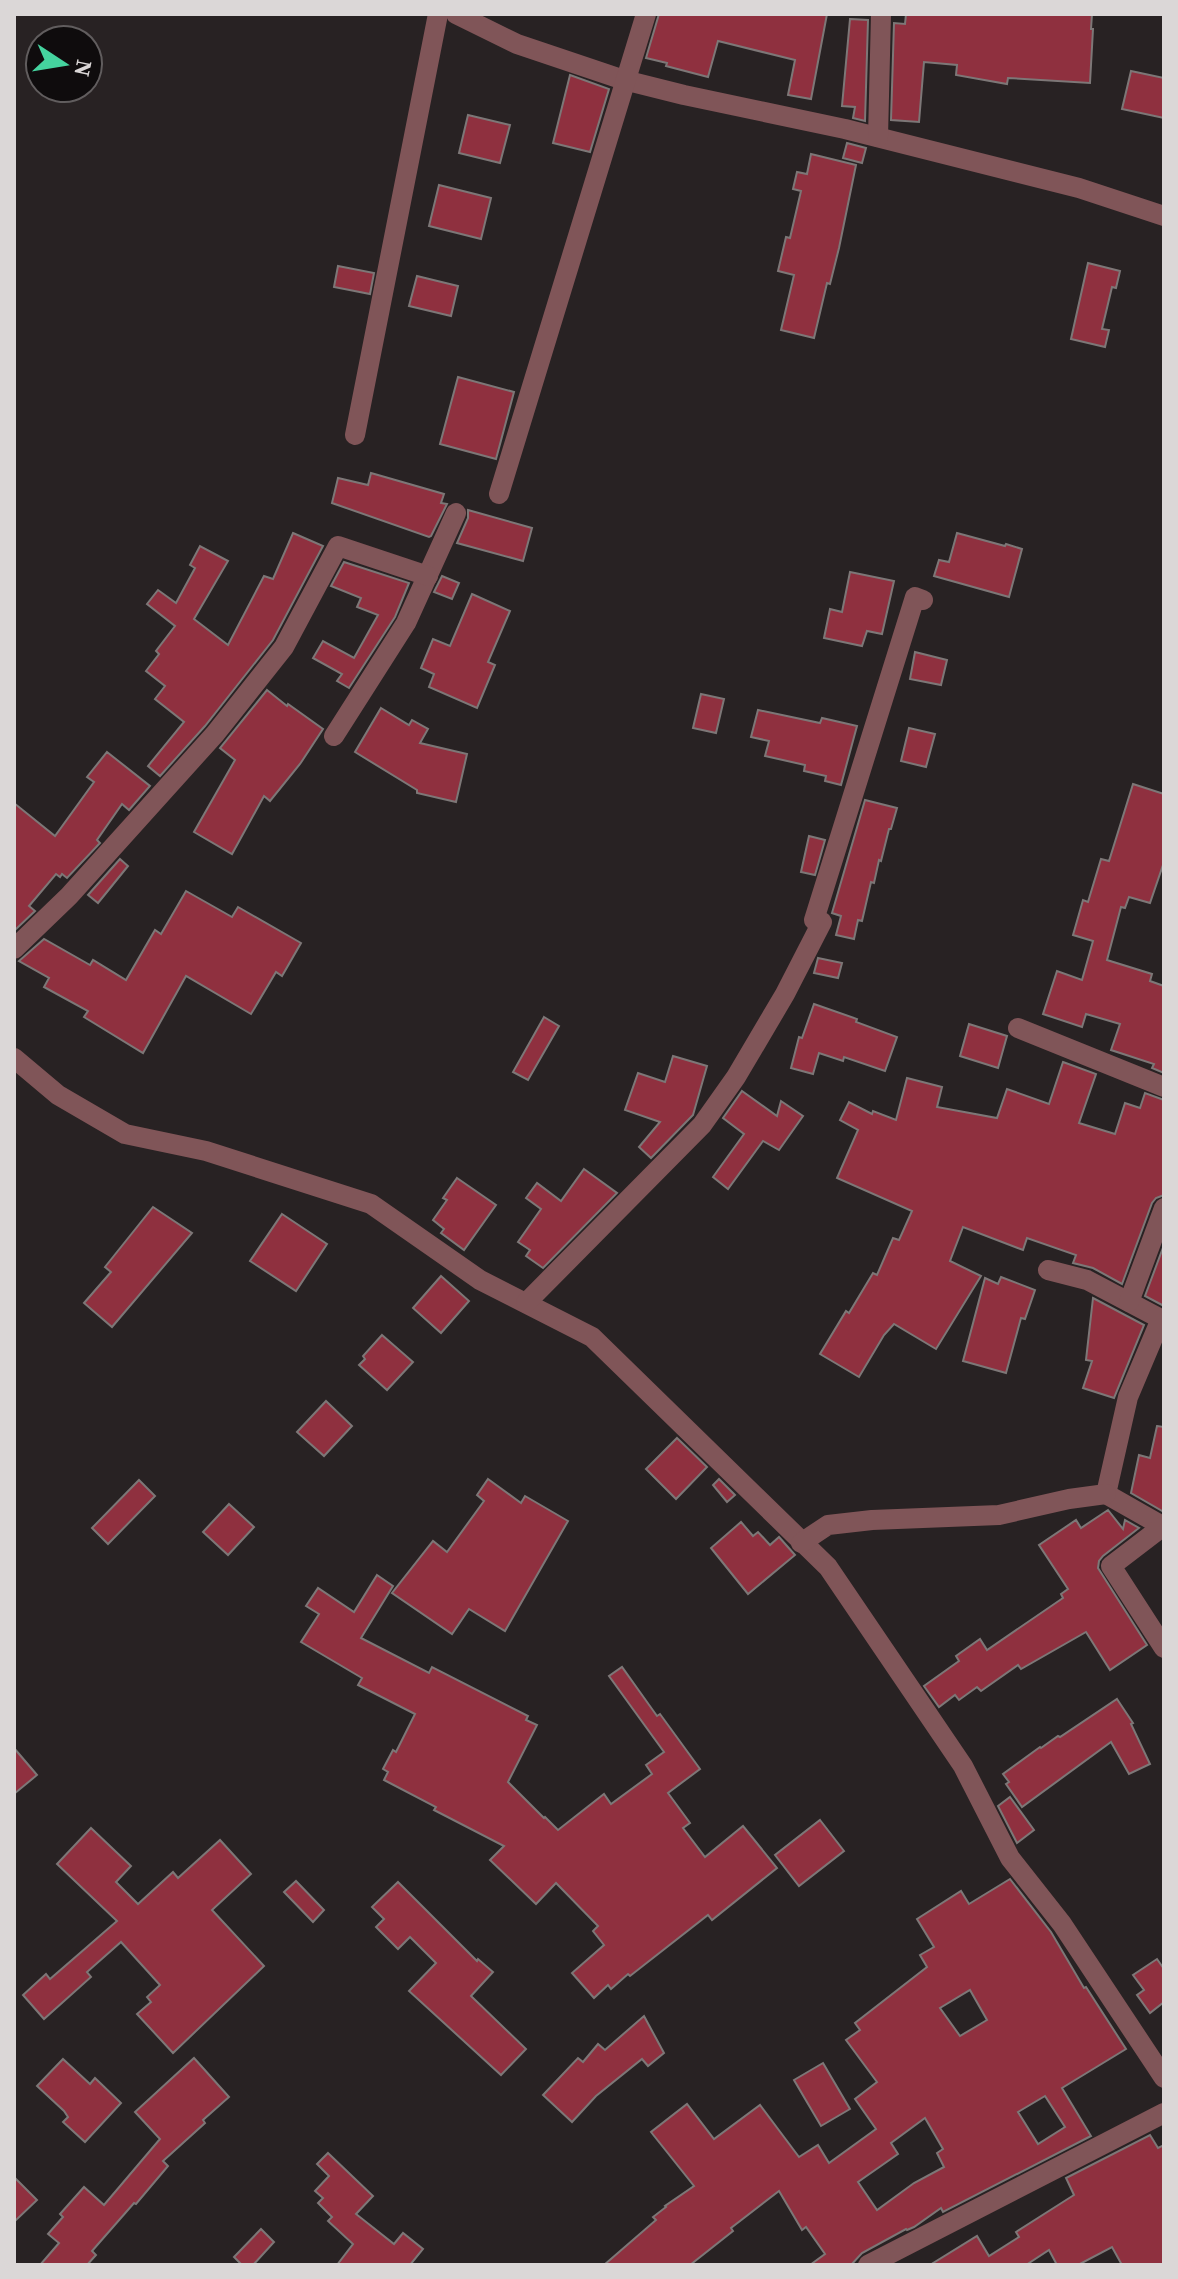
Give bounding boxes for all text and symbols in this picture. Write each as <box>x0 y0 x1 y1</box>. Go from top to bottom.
north arrow <box>24 24 104 104</box>
text: N <box>67 57 100 79</box>

